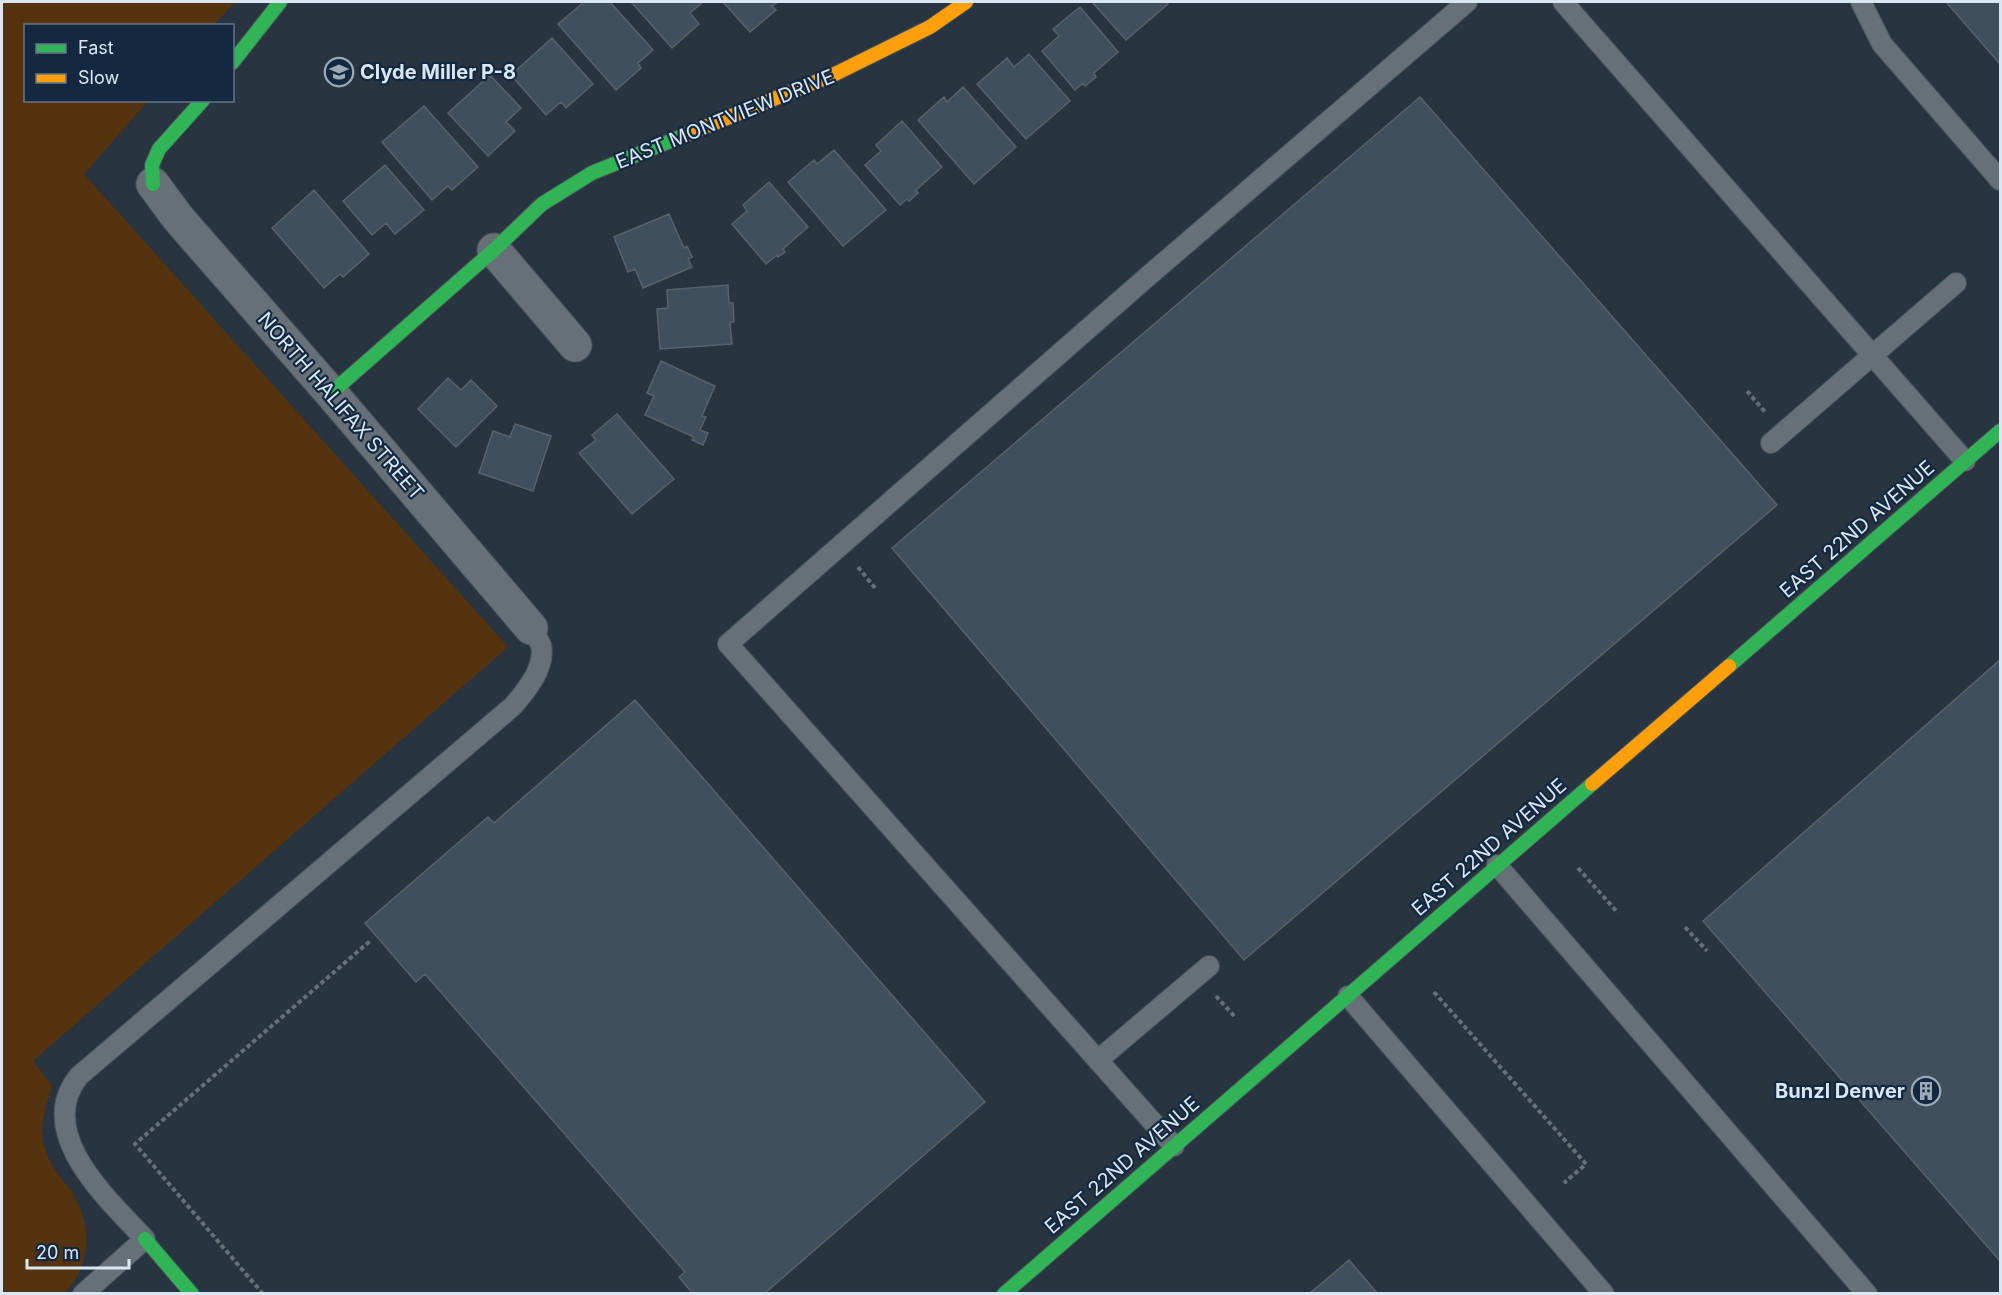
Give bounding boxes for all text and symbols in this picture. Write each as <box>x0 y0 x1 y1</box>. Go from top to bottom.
legend <box>24 24 234 102</box>
text: Fast <box>78 37 114 58</box>
school or university icon: Clyde Miller P-8 <box>323 56 355 88</box>
place label: Clyde Miller P-8 <box>360 60 516 84</box>
street label: EAST MONTVIEW DRIVE <box>612 64 838 174</box>
text: Slow <box>78 67 119 88</box>
street label: NORTH HALIFAX STREET <box>253 307 429 505</box>
street label: EAST 22ND AVENUE <box>1775 455 1939 603</box>
street label: EAST 22ND AVENUE <box>1407 773 1571 921</box>
building icon: Bunzl Denver <box>1910 1075 1942 1107</box>
place label: Bunzl Denver <box>1775 1079 1905 1103</box>
street label: EAST 22ND AVENUE <box>1040 1091 1204 1239</box>
scale bar <box>27 1232 129 1270</box>
text: 20 m <box>36 1242 79 1263</box>

